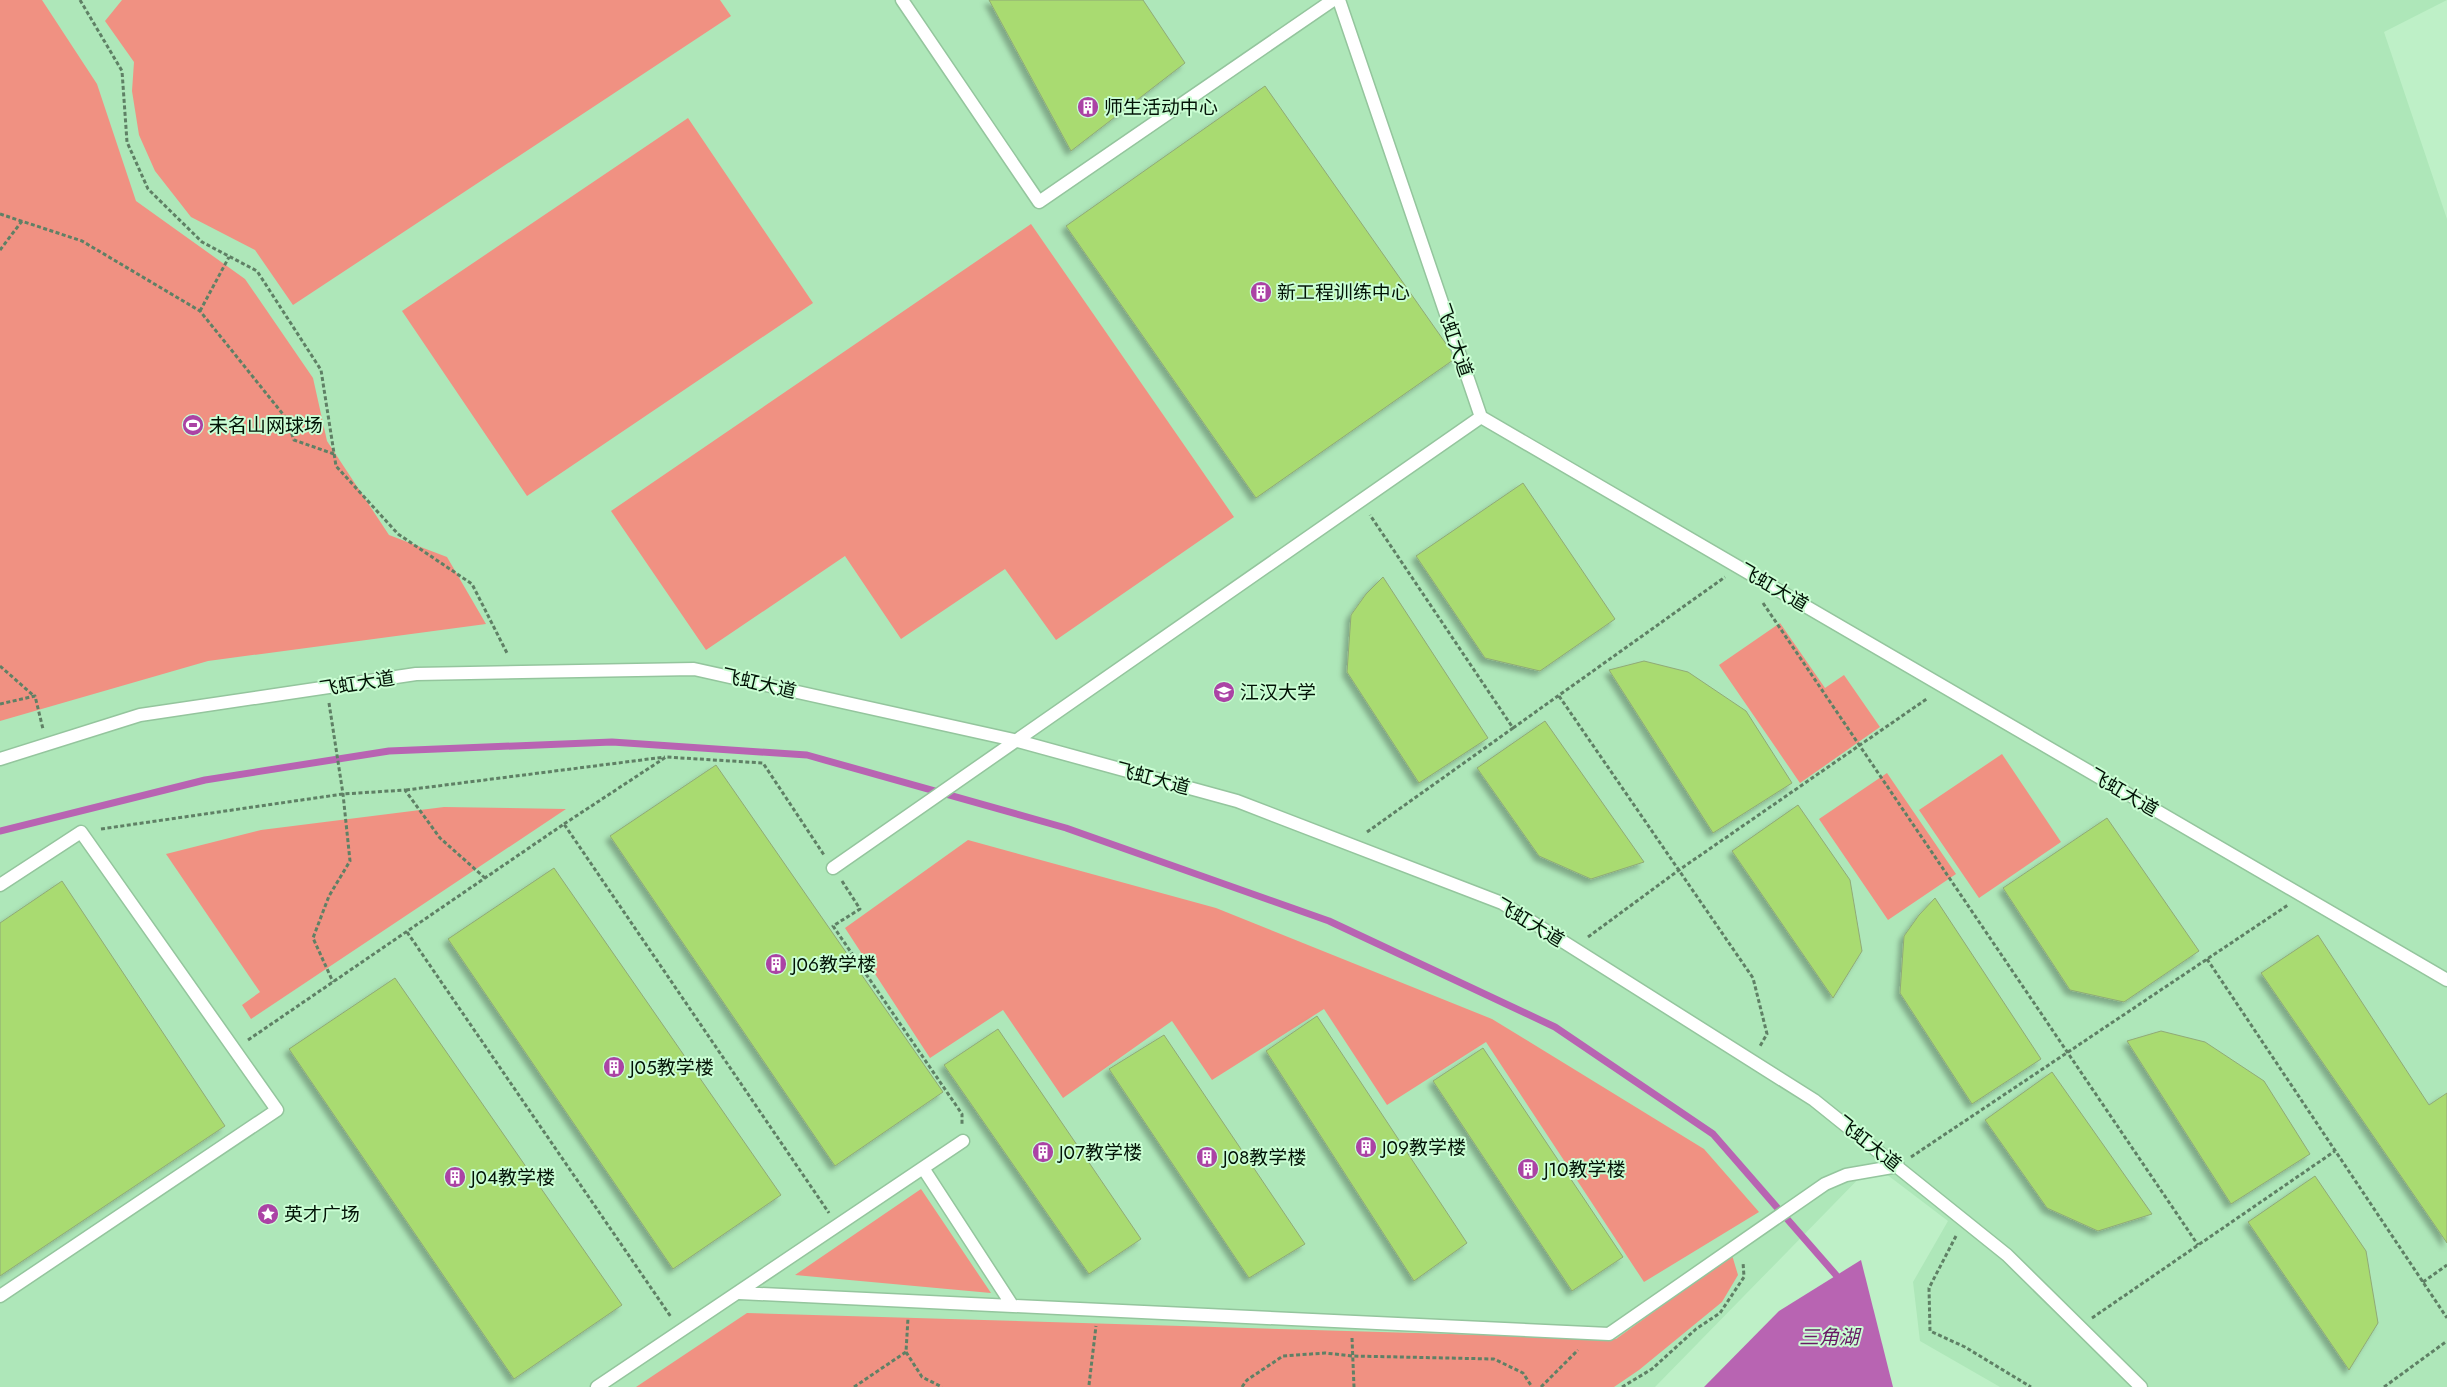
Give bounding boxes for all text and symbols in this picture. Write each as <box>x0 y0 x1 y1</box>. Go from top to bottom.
place label: 师生活动中心 <box>1104 94 1218 121</box>
building icon: 师生活动中心 <box>1076 95 1100 119</box>
place label: 新工程训练中心 <box>1277 279 1410 306</box>
building icon: 新工程训练中心 <box>1249 280 1273 304</box>
street label: 飞虹大道 <box>1429 300 1480 380</box>
place label: 未名山网球场 <box>209 412 323 439</box>
sports icon: 未名山网球场 <box>181 413 205 437</box>
street label: 飞虹大道 <box>1734 557 1813 618</box>
street label: 飞虹大道 <box>719 662 799 705</box>
street label: 飞虹大道 <box>317 664 397 703</box>
place label: 江汉大学 <box>1240 679 1316 706</box>
school or university icon: 江汉大学 <box>1212 680 1236 704</box>
street label: 飞虹大道 <box>1113 756 1193 801</box>
street label: 飞虹大道 <box>2084 762 2163 823</box>
street label: 飞虹大道 <box>1490 891 1569 954</box>
place label: J06教学楼 <box>789 951 876 978</box>
building icon: J06教学楼 <box>764 952 788 976</box>
place label: J05教学楼 <box>627 1054 714 1081</box>
building icon: J05教学楼 <box>602 1055 626 1079</box>
street label: 飞虹大道 <box>1830 1109 1907 1177</box>
place label: J09教学楼 <box>1379 1134 1466 1161</box>
building icon: J09教学楼 <box>1354 1135 1378 1159</box>
place label: J07教学楼 <box>1056 1139 1142 1166</box>
building icon: J07教学楼 <box>1031 1140 1055 1164</box>
place label: J08教学楼 <box>1220 1144 1306 1171</box>
building icon: J08教学楼 <box>1195 1145 1219 1169</box>
place label: J10教学楼 <box>1541 1156 1626 1183</box>
building icon: J10教学楼 <box>1516 1157 1540 1181</box>
place label: J04教学楼 <box>468 1164 555 1191</box>
building icon: J04教学楼 <box>443 1165 467 1189</box>
place label: 英才广场 <box>284 1201 360 1228</box>
place icon: 英才广场 <box>256 1202 280 1226</box>
water label: 三角湖 <box>1799 1323 1862 1352</box>

